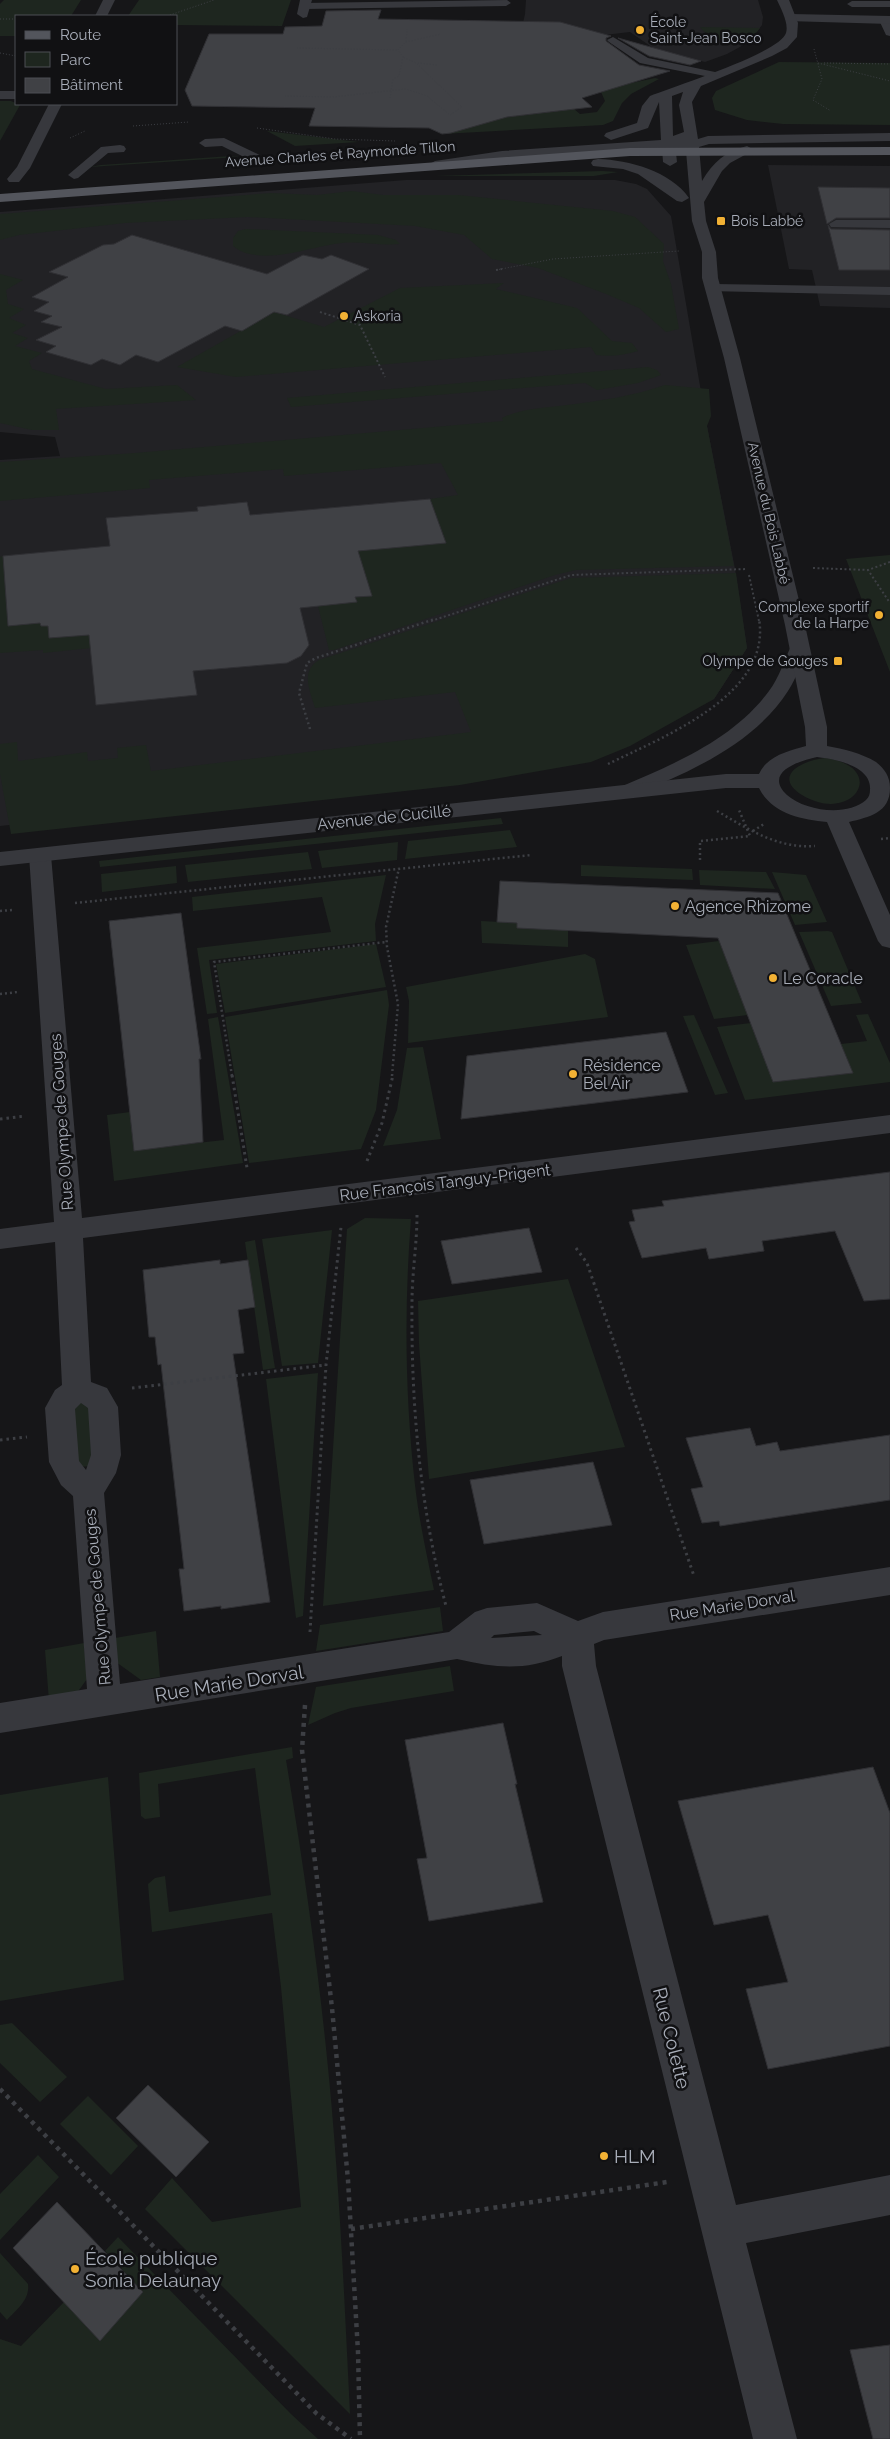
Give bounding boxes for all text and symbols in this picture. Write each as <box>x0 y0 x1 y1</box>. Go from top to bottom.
place label: École Saint-Jean Bosco <box>650 13 762 46</box>
legend <box>15 15 178 105</box>
marker: École Saint-Jean Bosco <box>634 24 646 36</box>
text: Route <box>60 26 101 44</box>
text: Parc <box>60 51 91 69</box>
text: Bâtiment <box>60 76 123 94</box>
street label: Avenue Charles et Raymonde Tillon <box>224 138 456 170</box>
place label: Bois Labbé <box>731 213 803 229</box>
marker: Bois Labbé <box>715 215 727 227</box>
place label: Askoria <box>354 308 401 324</box>
marker: Askoria <box>338 310 350 322</box>
street label: Avenue du Bois Labbé <box>745 440 793 586</box>
place label: Complexe sportif de la Harpe <box>758 599 870 631</box>
marker: Complexe sportif de la Harpe <box>873 609 885 621</box>
place label: Olympe de Gouges <box>702 653 828 669</box>
marker: Olympe de Gouges <box>832 655 844 667</box>
street label: Avenue de Cucillé <box>316 801 452 834</box>
place label: Agence Rhizome <box>685 897 811 916</box>
marker: Agence Rhizome <box>669 900 681 912</box>
place label: Le Coracle <box>783 969 863 988</box>
marker: Le Coracle <box>767 972 779 984</box>
street label: Rue Olympe de Gouges <box>46 1033 77 1211</box>
place label: Résidence Bel Air <box>583 1056 661 1093</box>
marker: Résidence Bel Air <box>567 1068 579 1080</box>
street label: Rue François Tanguy-Prigent <box>338 1160 552 1205</box>
street label: Rue Olympe de Gouges <box>80 1508 115 1686</box>
street label: Rue Marie Dorval <box>668 1586 797 1625</box>
street label: Rue Marie Dorval <box>153 1660 306 1706</box>
street label: Rue Colette <box>649 1985 695 2091</box>
place label: HLM <box>614 2145 656 2167</box>
marker: HLM <box>598 2150 610 2162</box>
place label: École publique Sonia Delaunay <box>85 2247 221 2291</box>
marker: École publique Sonia Delaunay <box>69 2263 81 2275</box>

